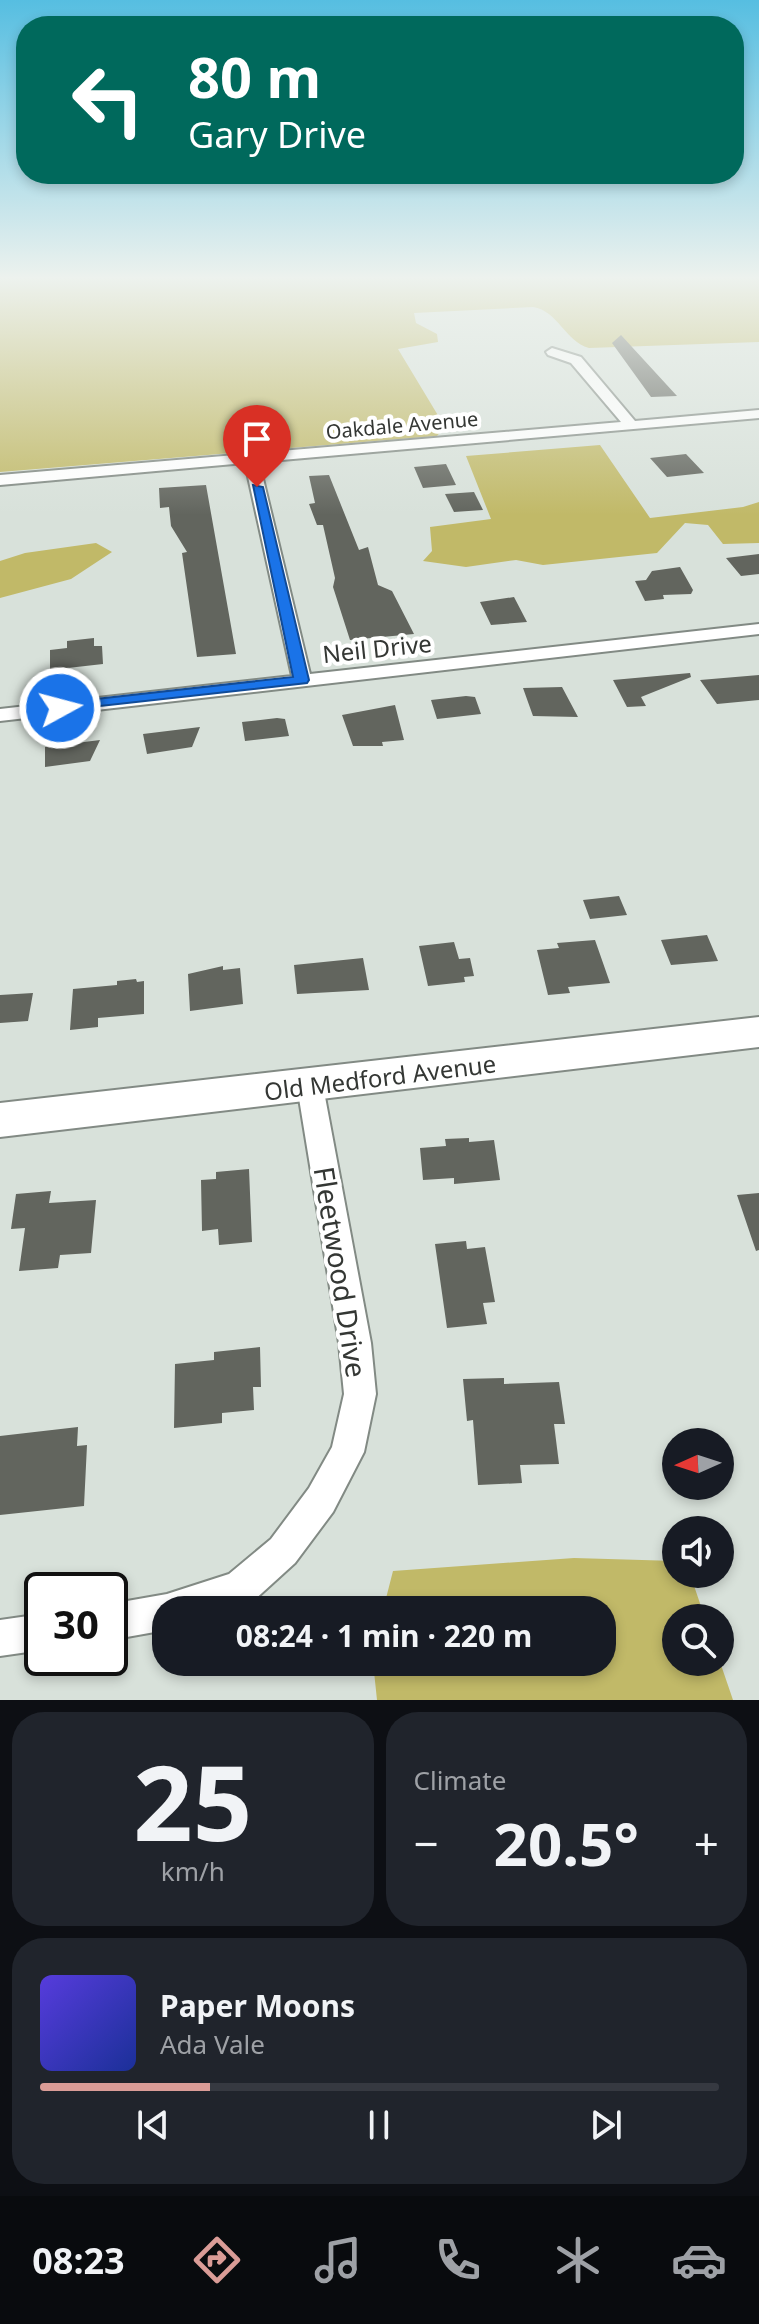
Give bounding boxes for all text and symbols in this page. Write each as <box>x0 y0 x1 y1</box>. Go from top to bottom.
text: 80 m <box>188 38 321 114</box>
icon: left <box>56 48 160 152</box>
text: Gary Drive <box>188 110 366 159</box>
pin <box>223 405 291 487</box>
street label: Oakdale Avenue <box>325 405 479 445</box>
icon: arrive <box>235 417 279 461</box>
street label: Neil Drive <box>321 626 433 670</box>
position arrow <box>18 666 102 750</box>
street label: Old Medford Avenue <box>262 1046 498 1108</box>
street label: Fleetwood Drive <box>306 1164 376 1380</box>
north arrow <box>662 1428 734 1500</box>
map controls <box>662 1428 734 1676</box>
button: sound <box>662 1516 734 1588</box>
speed limit sign: 30 <box>24 1572 128 1676</box>
button: search <box>662 1604 734 1676</box>
text: 08:24 · 1 min · 220 m <box>236 1615 532 1656</box>
text: 25 <box>133 1730 252 1871</box>
text: Climate <box>414 1762 506 1798</box>
text: 20.5° <box>494 1802 639 1884</box>
text: − <box>414 1813 439 1873</box>
text: + <box>694 1813 719 1873</box>
text: km/h <box>161 1853 225 1889</box>
text: Paper Moons <box>160 1985 355 2026</box>
text: Ada Vale <box>160 2026 265 2062</box>
icon: previous <box>131 2103 175 2147</box>
icon: pause <box>357 2103 401 2147</box>
icon: next <box>584 2103 628 2147</box>
icon: directions <box>189 2232 245 2288</box>
icon: music <box>310 2232 366 2288</box>
icon: phone <box>430 2232 486 2288</box>
icon: climate <box>550 2232 606 2288</box>
icon: car <box>671 2232 727 2288</box>
text: 08:23 <box>32 2236 125 2285</box>

